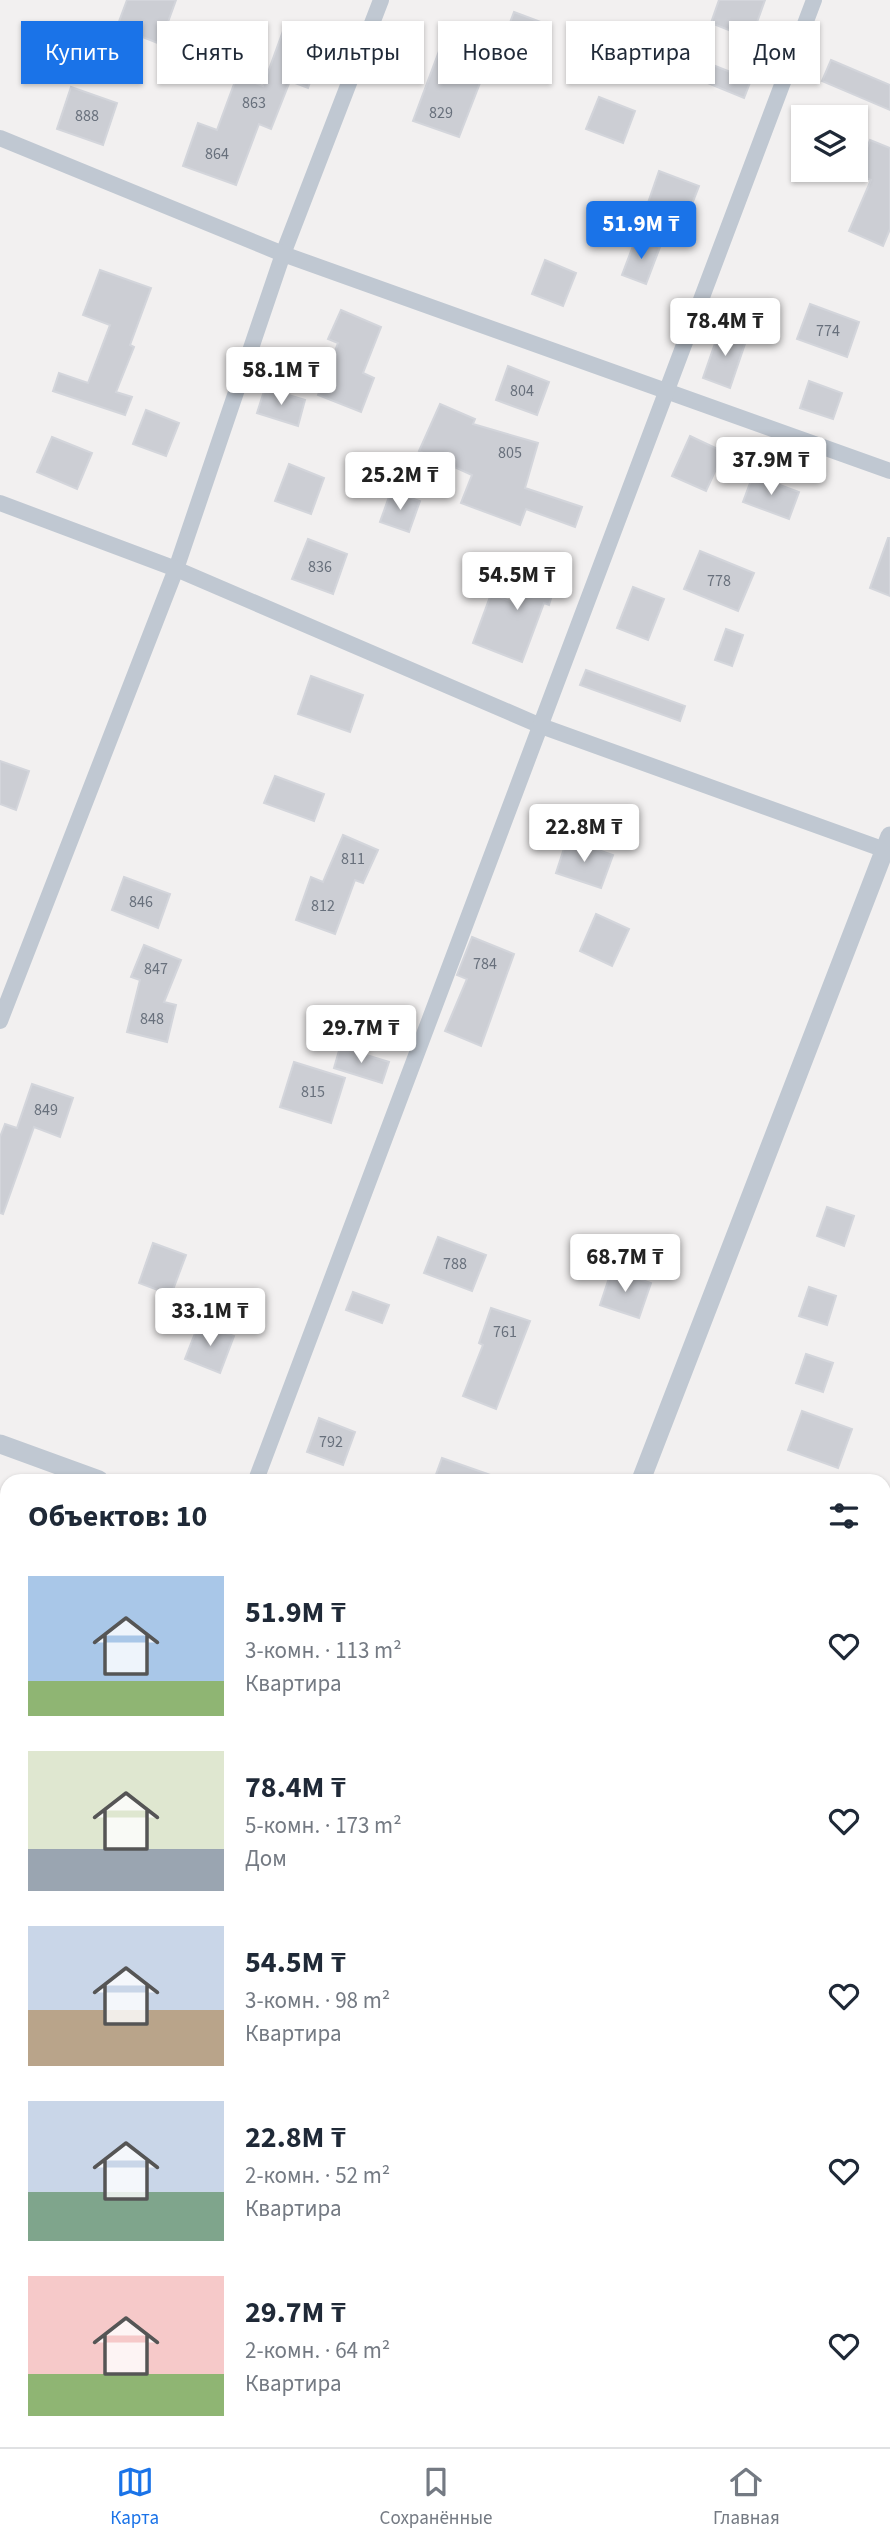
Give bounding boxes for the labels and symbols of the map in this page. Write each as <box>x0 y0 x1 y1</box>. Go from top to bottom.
house number: 863 <box>242 92 266 114</box>
house number: 829 <box>429 102 453 124</box>
house number: 888 <box>75 105 99 127</box>
house number: 864 <box>205 143 229 165</box>
pin: 51.9M ₸ <box>576 202 706 261</box>
pin: 78.4M ₸ <box>660 298 790 358</box>
house number: 774 <box>816 320 840 342</box>
pin: 58.1M ₸ <box>216 348 346 407</box>
house number: 804 <box>510 380 534 402</box>
pin: 37.9M ₸ <box>706 438 836 497</box>
house number: 805 <box>498 442 522 464</box>
pin: 25.2M ₸ <box>335 452 465 512</box>
pin: 54.5M ₸ <box>452 552 582 612</box>
house number: 836 <box>308 556 332 578</box>
house number: 778 <box>707 570 731 592</box>
pin: 22.8M ₸ <box>519 804 649 864</box>
house number: 811 <box>341 848 365 870</box>
house number: 846 <box>129 891 153 913</box>
house number: 812 <box>311 895 335 917</box>
house number: 784 <box>473 953 497 975</box>
house number: 847 <box>144 958 168 980</box>
pin: 29.7M ₸ <box>296 1006 426 1065</box>
house number: 848 <box>140 1008 164 1030</box>
house number: 815 <box>301 1081 325 1103</box>
house number: 849 <box>34 1099 58 1121</box>
pin: 68.7M ₸ <box>560 1234 690 1294</box>
house number: 788 <box>443 1253 467 1275</box>
pin: 33.1M ₸ <box>145 1288 275 1348</box>
house number: 761 <box>493 1321 517 1343</box>
house number: 792 <box>319 1431 343 1453</box>

